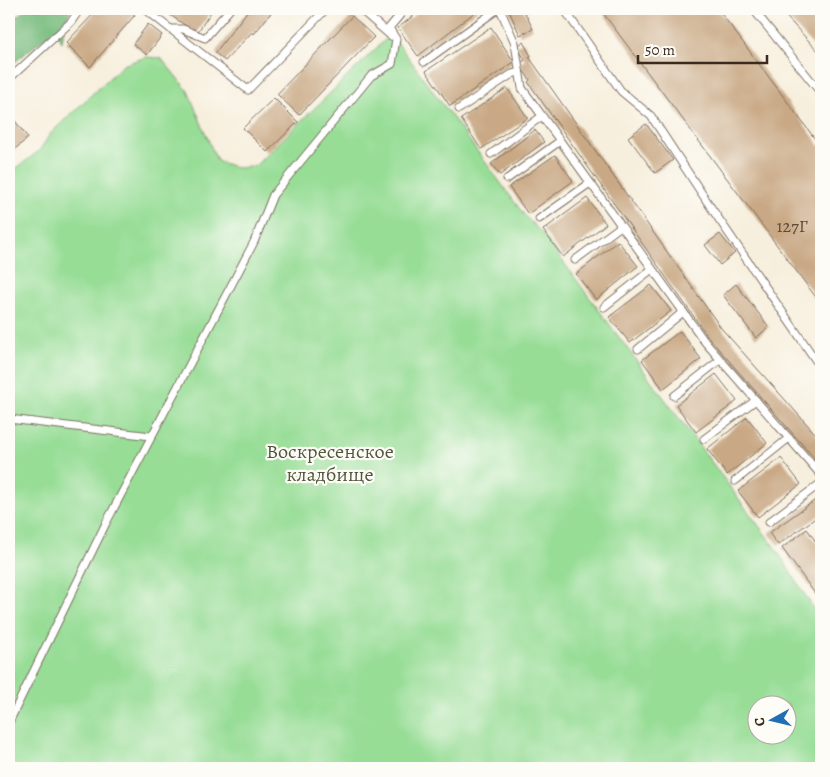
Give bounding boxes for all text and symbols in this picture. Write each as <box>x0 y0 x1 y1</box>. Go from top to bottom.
scale bar <box>638 32 766 64</box>
text: 50 m <box>645 40 675 60</box>
house number: 127Г <box>776 214 808 238</box>
park label: Воскресенское кладбище <box>266 438 394 488</box>
north arrow <box>748 694 798 744</box>
text: С <box>750 716 770 727</box>

